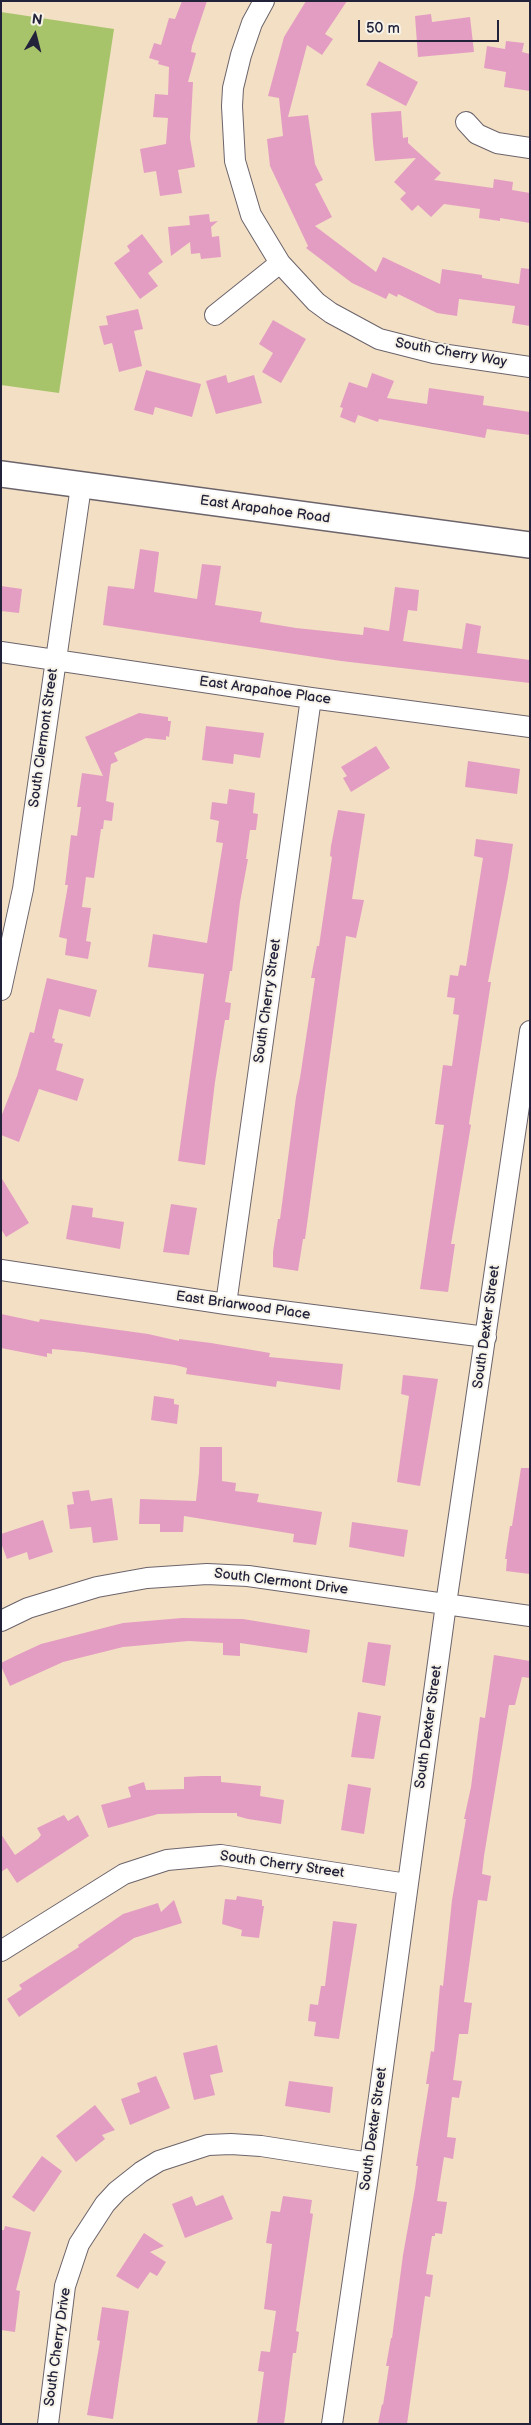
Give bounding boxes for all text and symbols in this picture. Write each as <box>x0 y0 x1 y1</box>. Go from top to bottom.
north arrow <box>10 10 60 60</box>
scale bar <box>361 10 502 42</box>
text: N <box>31 11 44 29</box>
text: 50 m <box>366 19 400 38</box>
street label: South Cherry Way <box>394 335 508 371</box>
street label: East Arapahoe Road <box>199 493 331 527</box>
street label: South Clermont Street <box>26 667 62 809</box>
street label: East Arapahoe Place <box>198 673 332 709</box>
street label: South Cherry Street <box>251 938 285 1064</box>
street label: South Dexter Street <box>470 1264 504 1390</box>
street label: East Briarwood Place <box>175 1288 311 1324</box>
street label: South Clermont Drive <box>213 1565 349 1599</box>
street label: South Dexter Street <box>412 1664 446 1790</box>
street label: South Cherry Street <box>219 1848 345 1882</box>
street label: South Dexter Street <box>357 2066 391 2192</box>
street label: South Cherry Drive <box>41 2287 75 2407</box>

